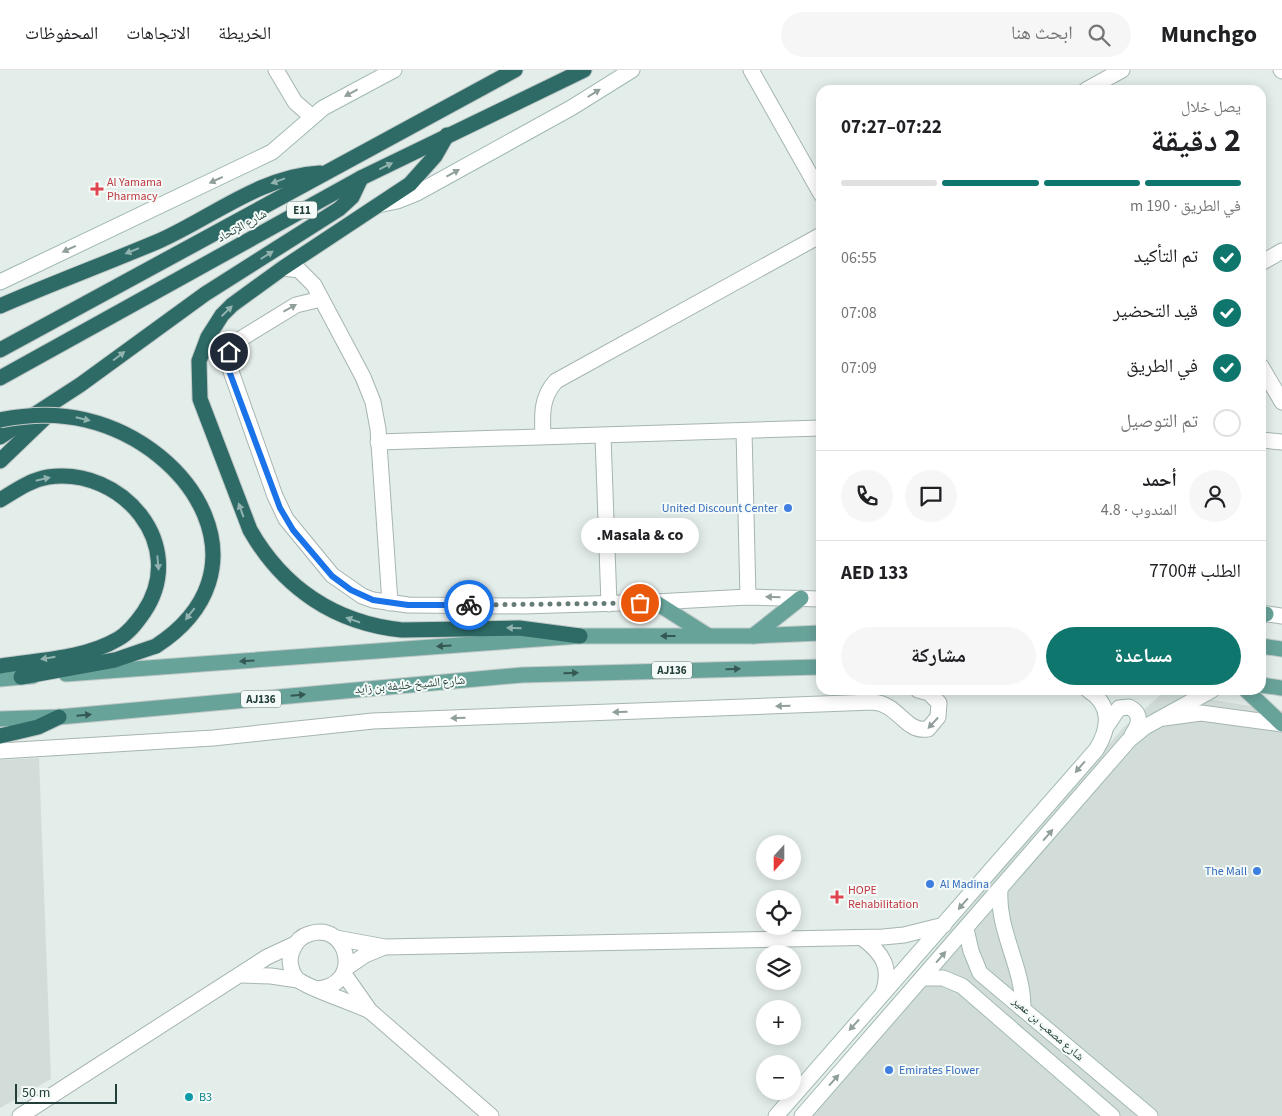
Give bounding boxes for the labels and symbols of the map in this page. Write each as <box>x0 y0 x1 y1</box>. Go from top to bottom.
one-way arrow <box>344 89 358 97</box>
one-way arrow <box>587 89 601 98</box>
one-way arrow <box>378 162 393 170</box>
one-way arrow <box>446 169 459 178</box>
place label: Al Yamama Pharmacy <box>107 174 162 205</box>
one-way arrow <box>209 176 223 184</box>
one-way arrow <box>271 178 286 185</box>
marker: Al Yamama Pharmacy <box>91 183 103 195</box>
road number: E11 <box>287 202 317 218</box>
street label: شارع الإتحاد <box>214 205 270 247</box>
one-way arrow <box>62 246 76 254</box>
one-way arrow <box>125 248 139 256</box>
one-way arrow <box>261 250 274 259</box>
one-way arrow <box>283 304 297 313</box>
one-way arrow <box>221 305 233 317</box>
pin <box>208 331 250 373</box>
one-way arrow <box>112 351 126 361</box>
one-way arrow <box>75 415 90 423</box>
one-way arrow <box>36 475 51 483</box>
place label: United Discount Center <box>662 500 779 517</box>
one-way arrow <box>237 502 245 517</box>
marker: United Discount Center <box>782 502 794 514</box>
callout: Masala & co. <box>581 518 699 553</box>
one-way arrow <box>154 556 162 572</box>
courier <box>444 580 494 630</box>
pin <box>619 582 661 624</box>
one-way arrow <box>764 593 780 601</box>
one-way arrow <box>184 608 195 621</box>
one-way arrow <box>345 616 360 624</box>
one-way arrow <box>506 624 522 632</box>
one-way arrow <box>659 632 675 640</box>
one-way arrow <box>436 643 452 651</box>
one-way arrow <box>40 655 56 663</box>
one-way arrow <box>239 657 255 665</box>
road number: AJ136 <box>652 662 692 678</box>
one-way arrow <box>726 664 742 672</box>
one-way arrow <box>563 669 579 677</box>
street label: شارع الشيخ خليفة بن زايد <box>354 672 466 698</box>
road number: AJ136 <box>241 690 281 708</box>
one-way arrow <box>290 691 306 699</box>
one-way arrow <box>774 702 790 710</box>
one-way arrow <box>612 708 628 716</box>
one-way arrow <box>76 711 92 719</box>
one-way arrow <box>450 715 466 723</box>
one-way arrow <box>927 717 939 729</box>
one-way arrow <box>1075 761 1086 774</box>
one-way arrow <box>1042 829 1054 841</box>
north arrow <box>756 835 801 880</box>
place label: The Mall <box>1205 863 1247 880</box>
marker: The Mall <box>1251 865 1263 877</box>
place label: Al Madina <box>940 876 989 893</box>
marker: Al Madina <box>924 878 936 890</box>
place label: HOPE Rehabilitation <box>848 882 919 913</box>
marker: HOPE Rehabilitation <box>830 890 844 904</box>
one-way arrow <box>957 897 968 910</box>
one-way arrow <box>936 951 947 964</box>
street label: شارع مصعب بن عمير <box>1008 992 1088 1065</box>
one-way arrow <box>848 1018 860 1030</box>
place label: Emirates Flower <box>899 1062 980 1079</box>
marker: Emirates Flower <box>883 1064 895 1076</box>
one-way arrow <box>829 1073 840 1086</box>
scale bar <box>15 1081 118 1104</box>
place label: B3 <box>199 1089 212 1106</box>
marker: B3 <box>183 1091 195 1103</box>

